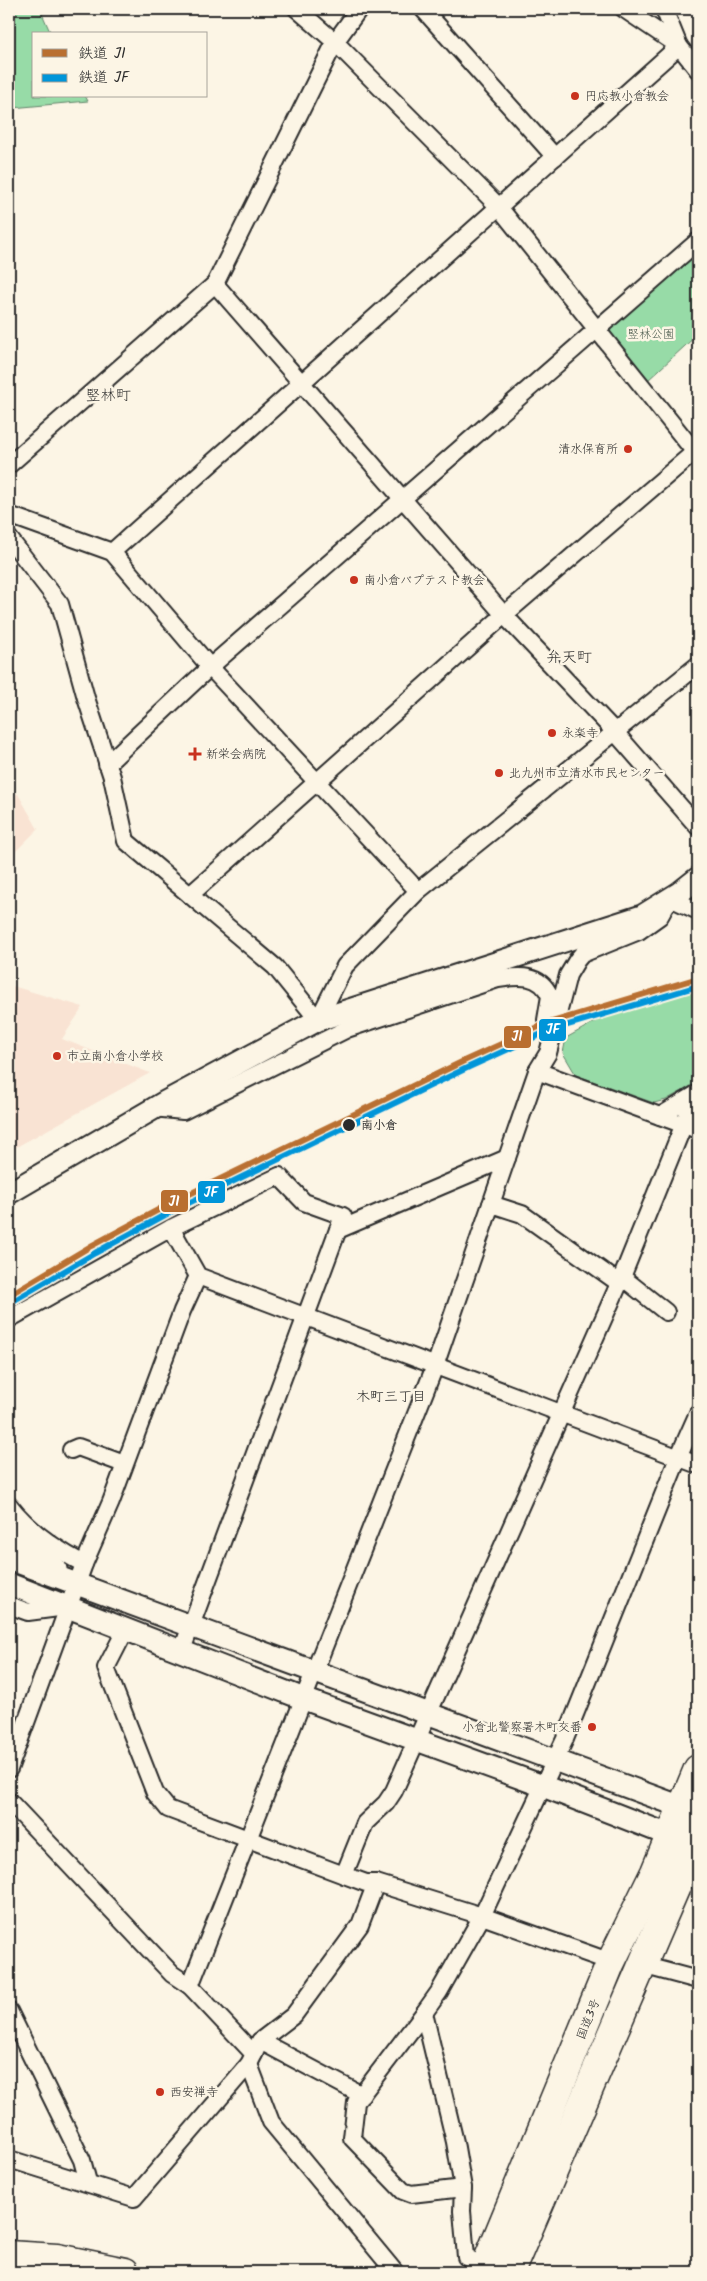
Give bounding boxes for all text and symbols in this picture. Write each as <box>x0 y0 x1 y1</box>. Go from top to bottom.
legend <box>32 32 208 98</box>
text: 鉄道 JI <box>78 42 126 66</box>
text: 鉄道 JF <box>78 66 130 90</box>
place label: 円応教小倉教会 <box>585 87 669 106</box>
marker: 円応教小倉教会 <box>569 90 581 102</box>
park label: 竪林公園 <box>627 325 675 344</box>
district label: 竪林町 <box>85 384 131 408</box>
place label: 清水保育所 <box>558 440 618 459</box>
marker: 清水保育所 <box>622 443 634 455</box>
place label: 南小倉バプテスト教会 <box>364 571 485 590</box>
marker: 南小倉バプテスト教会 <box>348 574 360 586</box>
district label: 弁天町 <box>546 646 592 670</box>
place label: 永楽寺 <box>562 724 598 743</box>
marker: 永楽寺 <box>546 727 558 739</box>
place label: 新栄会病院 <box>206 745 266 764</box>
marker: 新栄会病院 <box>188 747 202 761</box>
place label: 北九州市立清水市民センター <box>509 764 665 783</box>
marker: 北九州市立清水市民センター <box>493 767 505 779</box>
line badge: JF <box>538 1018 567 1042</box>
text: JF <box>546 1019 562 1041</box>
line badge: JI <box>503 1025 532 1049</box>
text: JI <box>511 1026 523 1048</box>
place label: 市立南小倉小学校 <box>67 1047 163 1066</box>
marker: 市立南小倉小学校 <box>51 1050 63 1062</box>
place label: 南小倉 <box>361 1116 397 1135</box>
marker: 南小倉 <box>341 1117 357 1133</box>
line badge: JF <box>197 1180 226 1204</box>
text: JF <box>204 1182 220 1204</box>
line badge: JI <box>160 1189 189 1213</box>
text: JI <box>168 1191 180 1213</box>
district label: 木町三丁目 <box>356 1386 426 1408</box>
place label: 小倉北警察署木町交番 <box>462 1718 582 1737</box>
marker: 小倉北警察署木町交番 <box>586 1721 598 1733</box>
street label: 国道3号 <box>572 1996 605 2043</box>
place label: 西安禅寺 <box>170 2083 218 2102</box>
marker: 西安禅寺 <box>154 2086 166 2098</box>

